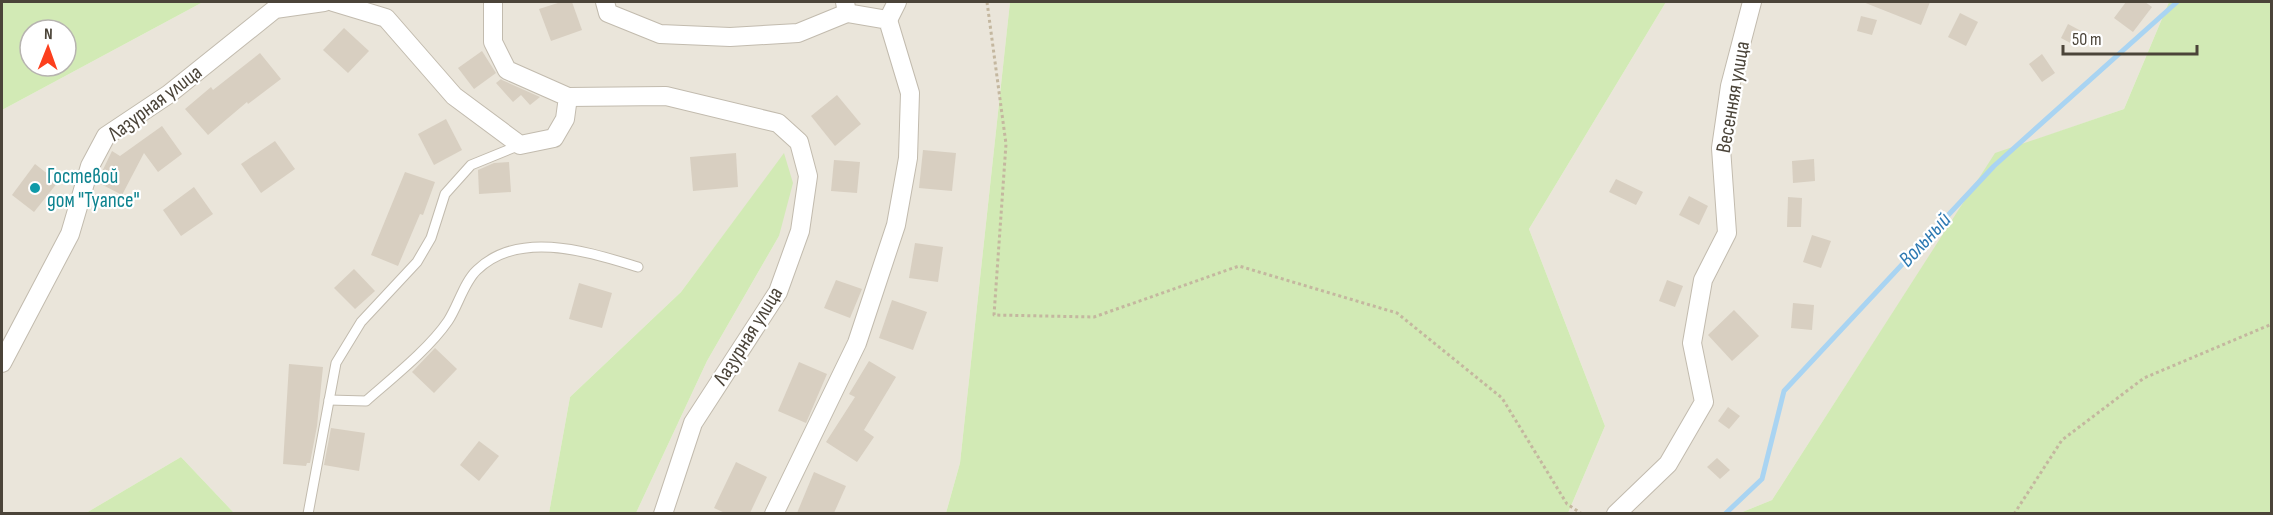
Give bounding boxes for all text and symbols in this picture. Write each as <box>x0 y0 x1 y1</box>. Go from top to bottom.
north arrow <box>18 18 78 78</box>
scale bar <box>2063 18 2196 56</box>
text: N <box>44 25 53 44</box>
text: 50 m <box>2072 29 2102 50</box>
street label: Весенняя улица <box>1711 39 1755 155</box>
street label: Лазурная улица <box>102 60 207 147</box>
place label: Гостевой дом "Туапсе" <box>47 164 140 213</box>
marker: Гостевой дом "Туапсе" <box>28 181 42 195</box>
water label: Вольный <box>1893 207 1957 273</box>
street label: Лазурная улица <box>707 282 788 391</box>

